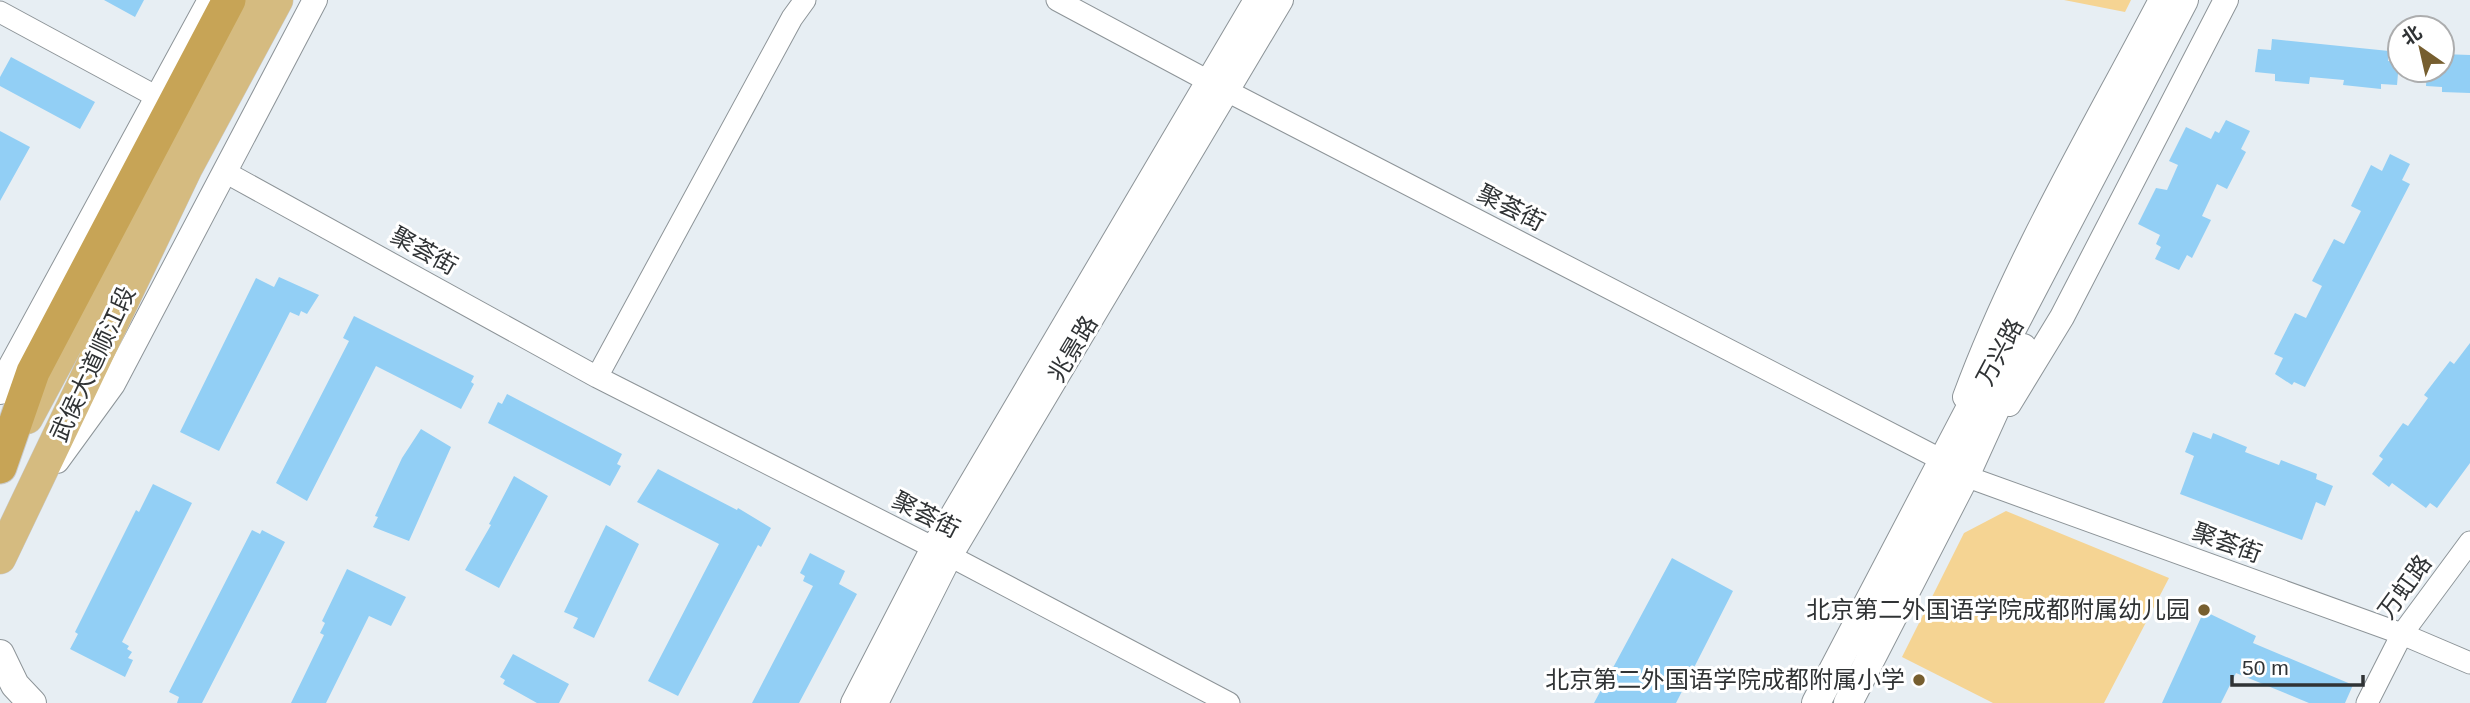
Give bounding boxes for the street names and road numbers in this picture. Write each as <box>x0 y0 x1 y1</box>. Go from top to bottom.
street label: 聚荟街 <box>1473 179 1549 236</box>
street label: 聚荟街 <box>386 221 462 280</box>
street label: 武侯大道顺江段 <box>45 282 140 446</box>
street label: 兆景路 <box>1042 311 1103 387</box>
street label: 万兴路 <box>1971 314 2028 390</box>
street label: 聚荟街 <box>888 486 964 543</box>
street label: 聚荟街 <box>2189 518 2266 568</box>
street label: 万虹路 <box>2373 550 2437 624</box>

